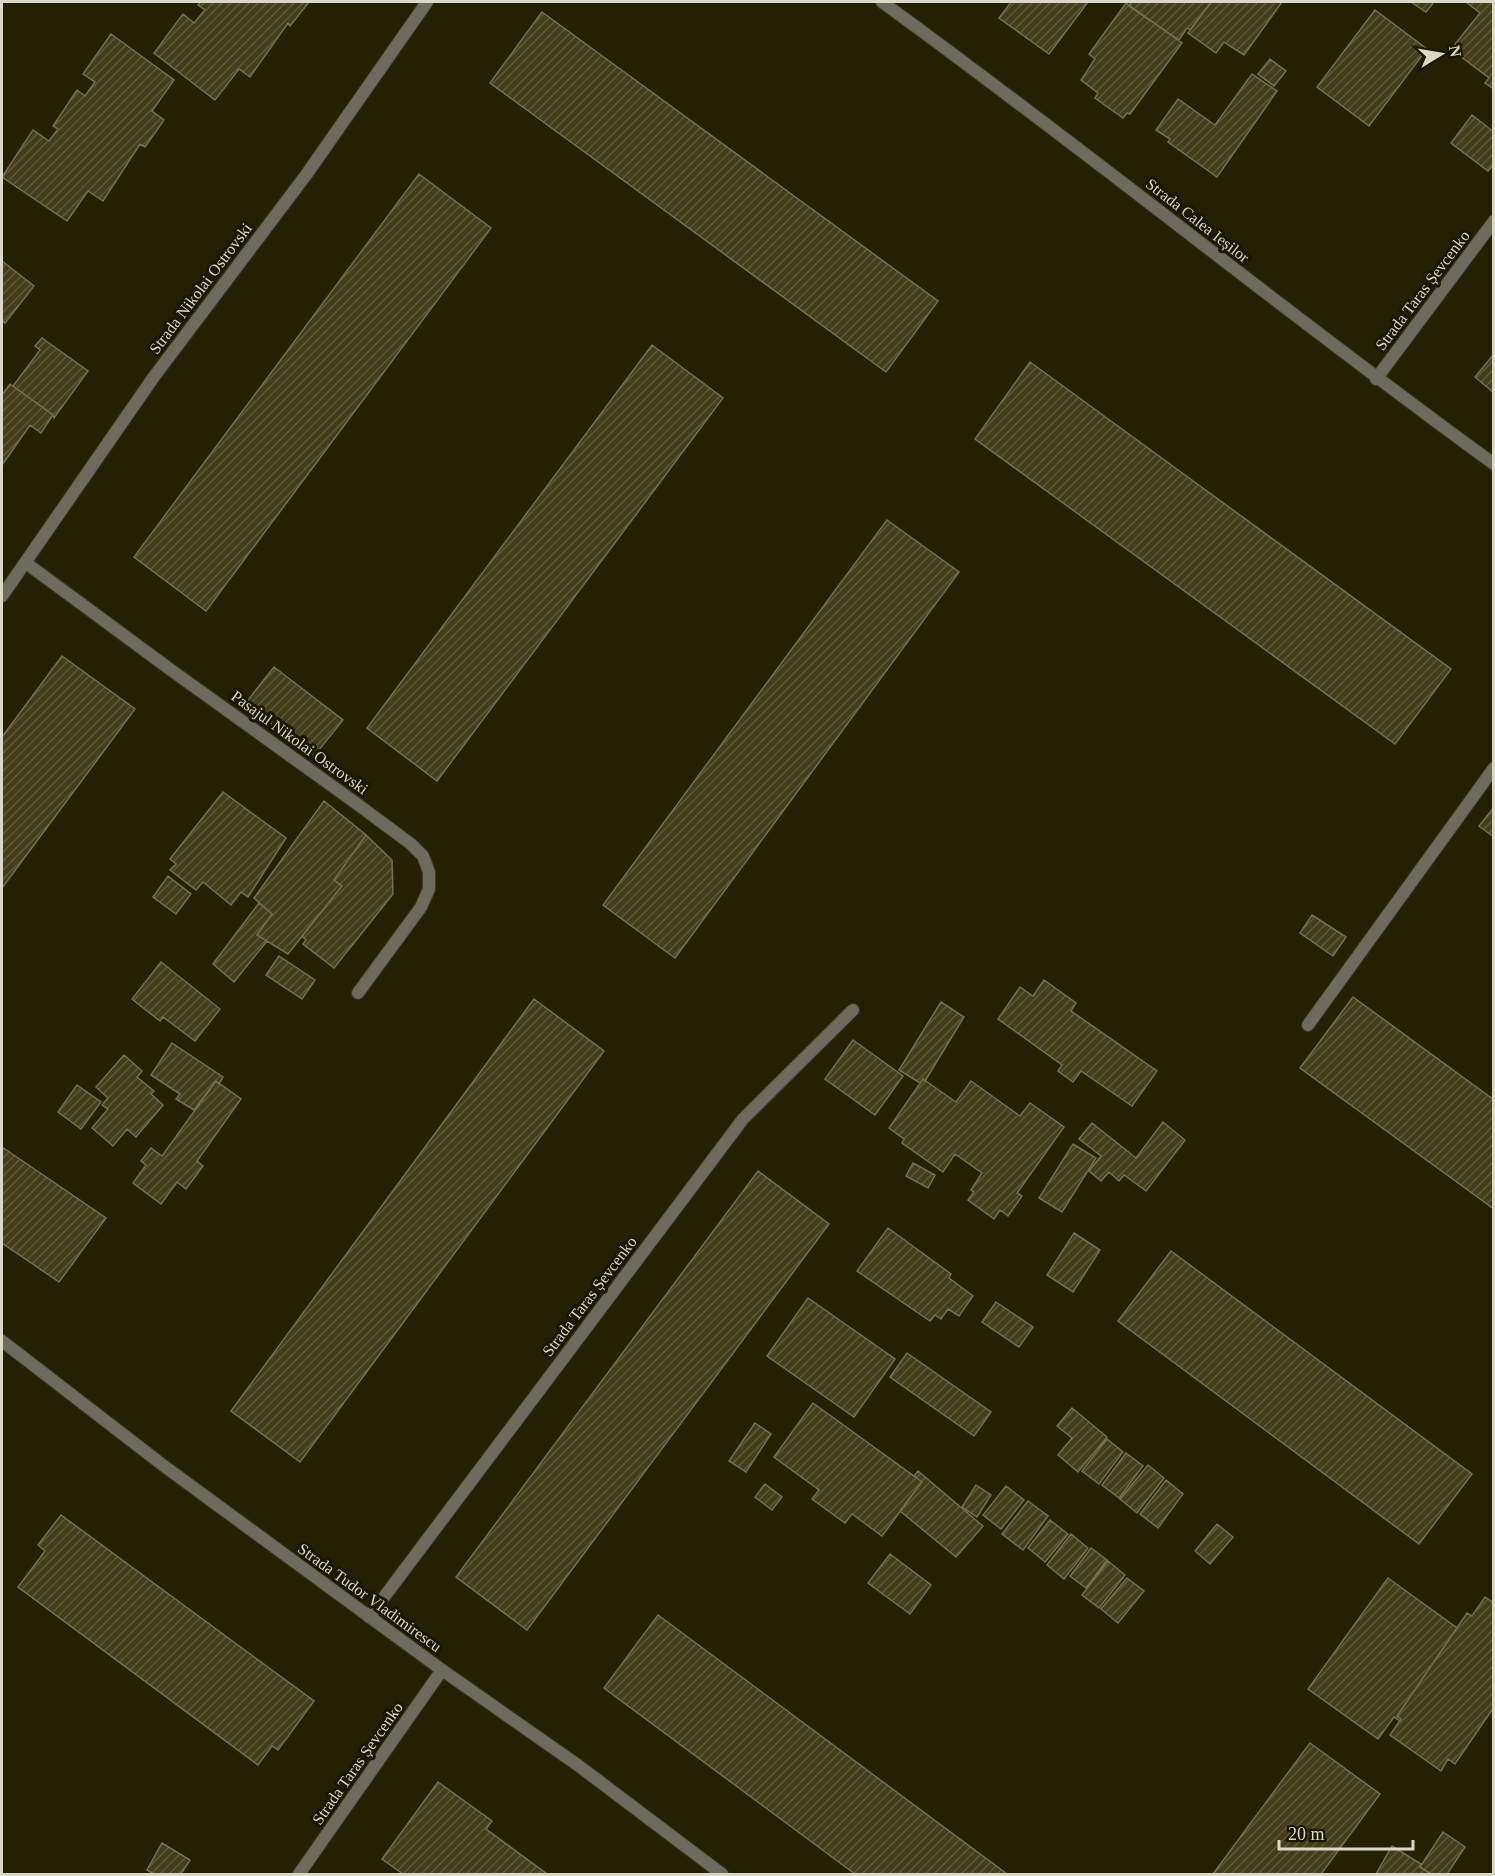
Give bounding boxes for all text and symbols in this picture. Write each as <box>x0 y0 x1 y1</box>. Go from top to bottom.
north arrow <box>1411 24 1471 84</box>
text: N <box>1446 44 1465 59</box>
street label: Strada Calea Ieșilor <box>1142 175 1253 267</box>
street label: Strada Nikolai Ostrovski <box>146 219 255 357</box>
street label: Strada Taras Șevcenko <box>1372 227 1474 354</box>
street label: Pasajul Nikolai Ostrovski <box>228 687 372 799</box>
street label: Strada Taras Șevcenko <box>539 1233 641 1360</box>
street label: Strada Tudor Vladimirescu <box>295 1540 445 1655</box>
street label: Strada Taras Șevcenko <box>309 1699 407 1828</box>
scale bar <box>1279 1813 1412 1851</box>
text: 20 m <box>1288 1824 1325 1844</box>

